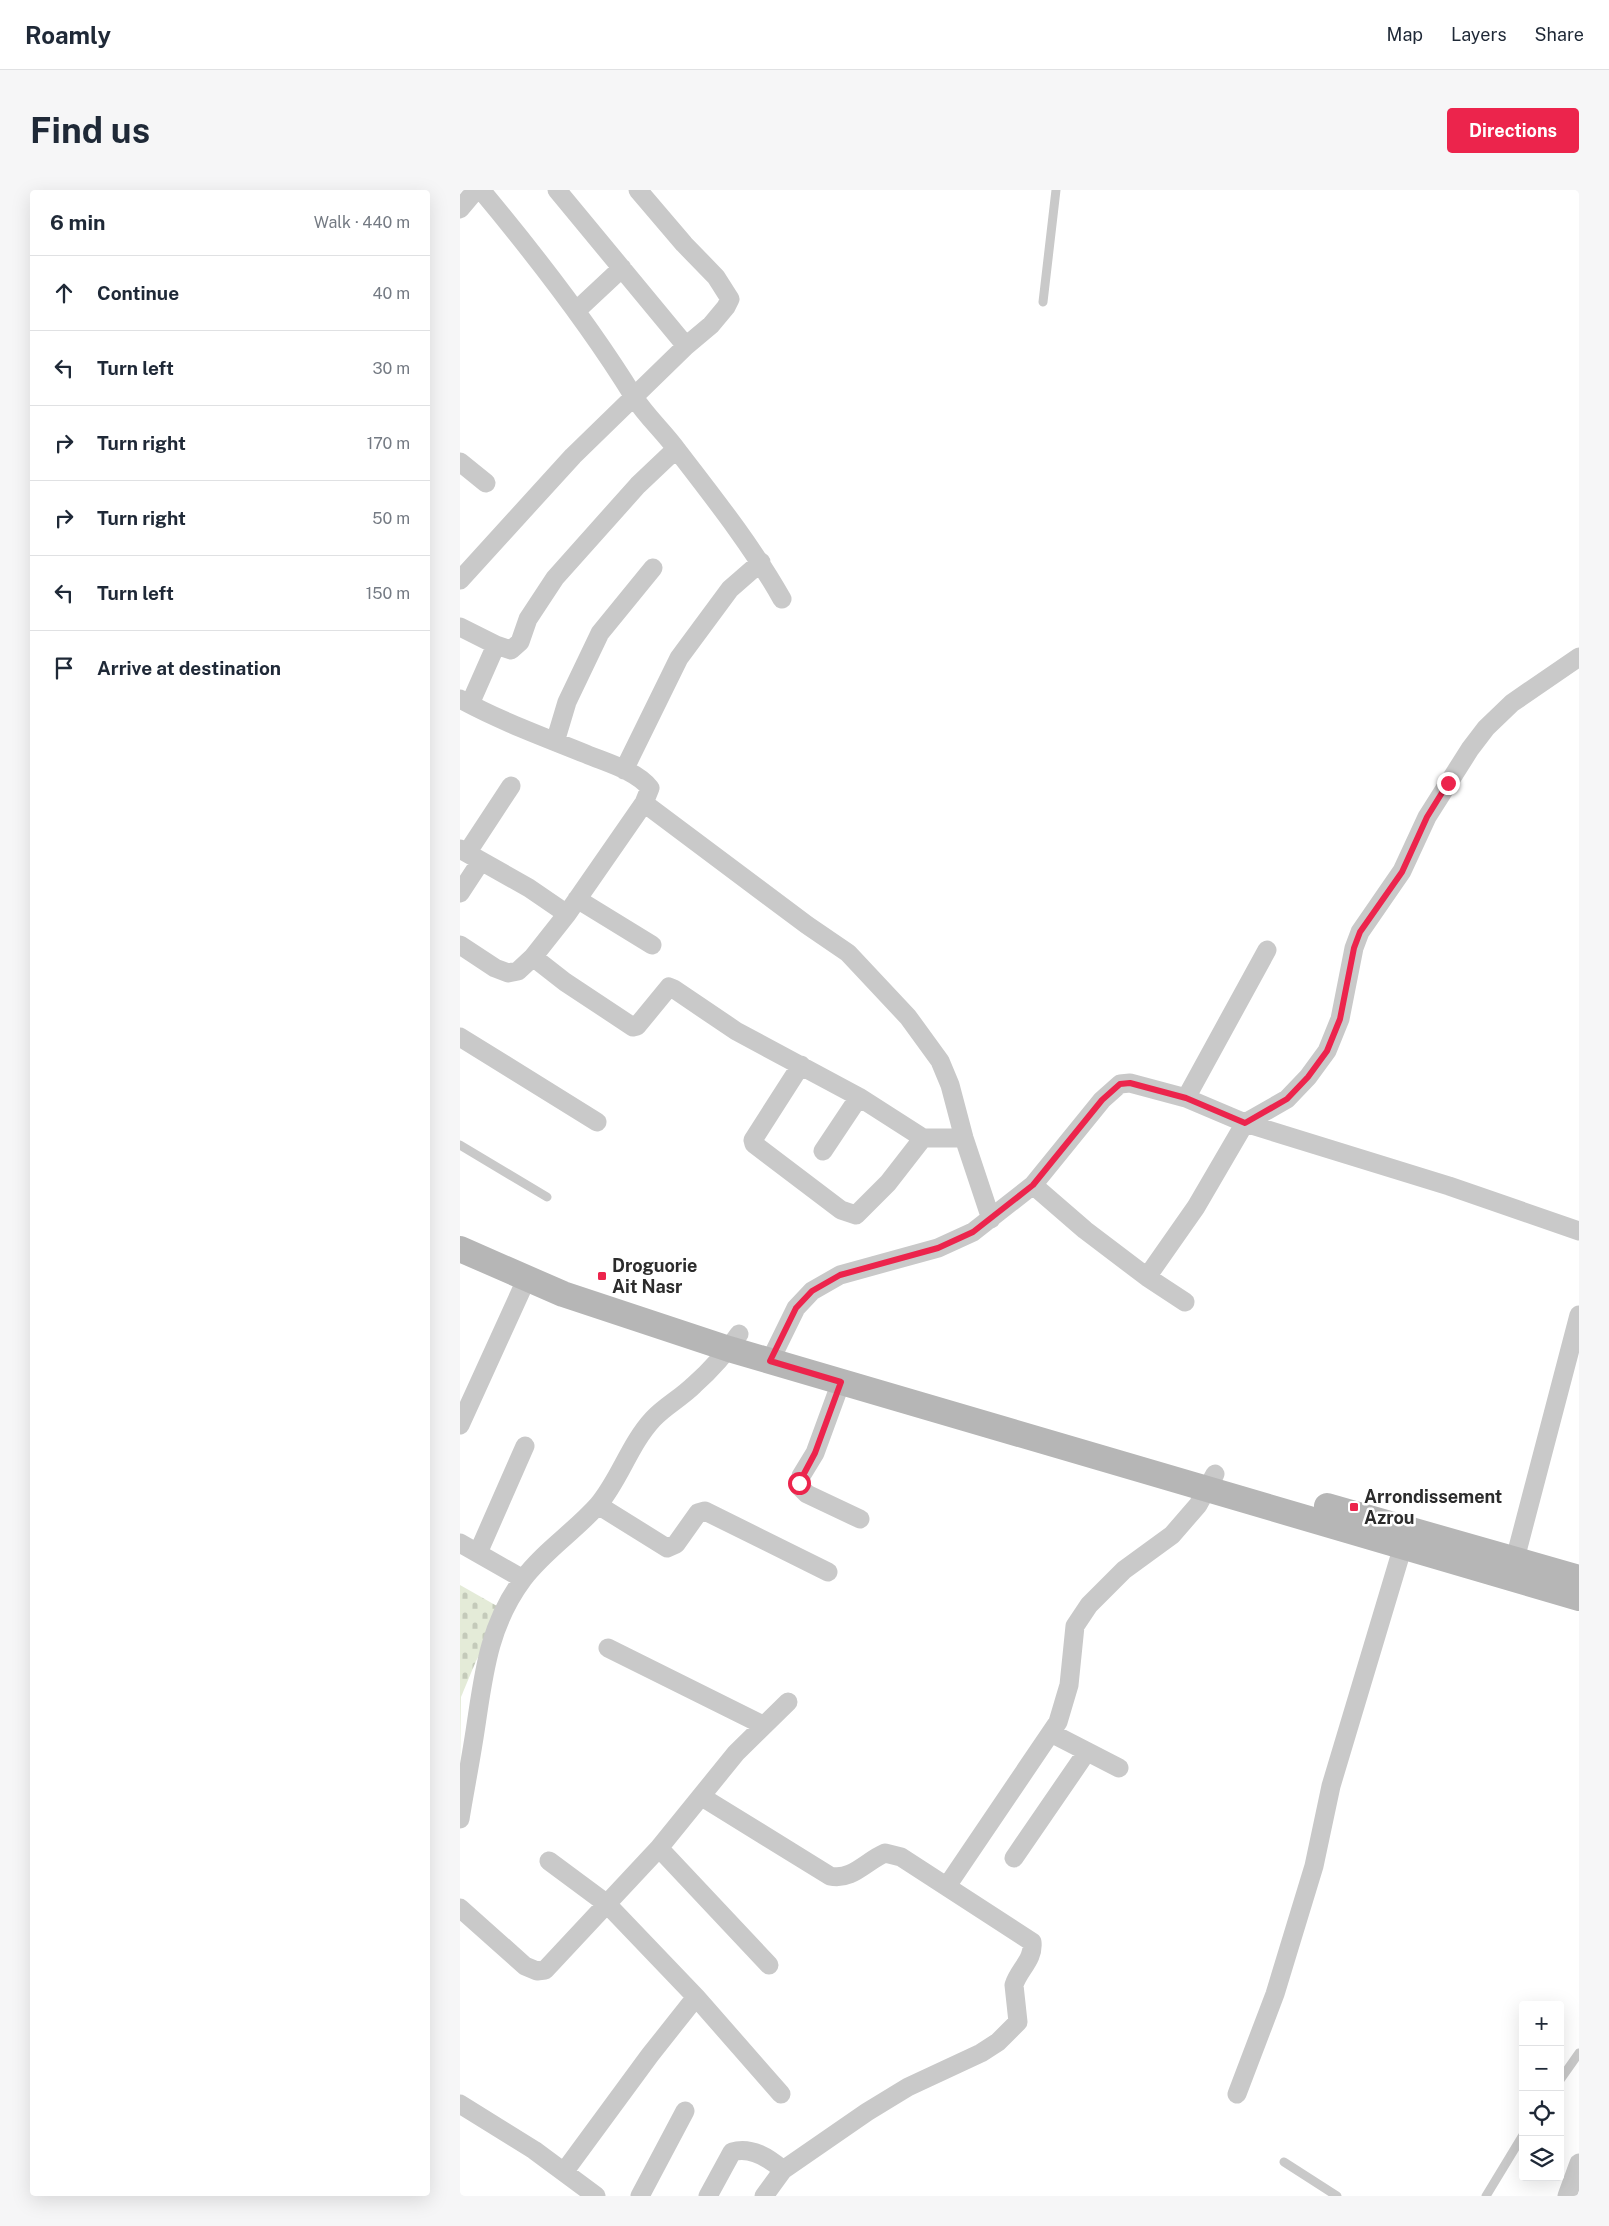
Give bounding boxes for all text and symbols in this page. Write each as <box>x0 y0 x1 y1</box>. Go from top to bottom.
text: Roamly <box>25 21 111 49</box>
text: Map <box>1387 24 1423 45</box>
text: Layers <box>1451 24 1507 45</box>
text: Share <box>1535 24 1584 45</box>
button: Directions <box>1447 108 1579 153</box>
text: Find us <box>30 110 150 151</box>
text: 6 min <box>50 210 106 235</box>
text: Walk · 440 m <box>314 213 410 232</box>
icon: ahead <box>50 279 78 307</box>
text: Continue <box>97 282 179 304</box>
text: 40 m <box>372 284 410 303</box>
icon: left <box>50 354 78 382</box>
text: Turn left <box>97 357 174 379</box>
text: 30 m <box>373 359 410 378</box>
icon: right <box>50 429 78 457</box>
text: Turn right <box>97 432 186 454</box>
text: 170 m <box>367 434 410 453</box>
icon: right <box>50 504 78 532</box>
text: Turn right <box>97 507 186 529</box>
text: 50 m <box>372 509 410 528</box>
icon: left <box>50 579 78 607</box>
text: Turn left <box>97 582 174 604</box>
text: 150 m <box>366 584 410 603</box>
icon: arrive <box>50 654 78 682</box>
text: Arrive at destination <box>97 657 281 679</box>
route end <box>1437 772 1460 795</box>
place label: Droguorie Ait Nasr <box>612 1255 697 1297</box>
marker: Droguorie Ait Nasr <box>596 1270 608 1282</box>
route start <box>788 1472 811 1495</box>
place label: Arrondissement Azrou <box>1364 1486 1502 1528</box>
marker: Arrondissement Azrou <box>1348 1501 1360 1513</box>
map controls <box>1519 2001 1564 2181</box>
button: + <box>1519 2001 1564 2046</box>
button: − <box>1519 2046 1564 2091</box>
button: locate <box>1519 2091 1564 2136</box>
button: layers <box>1519 2136 1564 2181</box>

